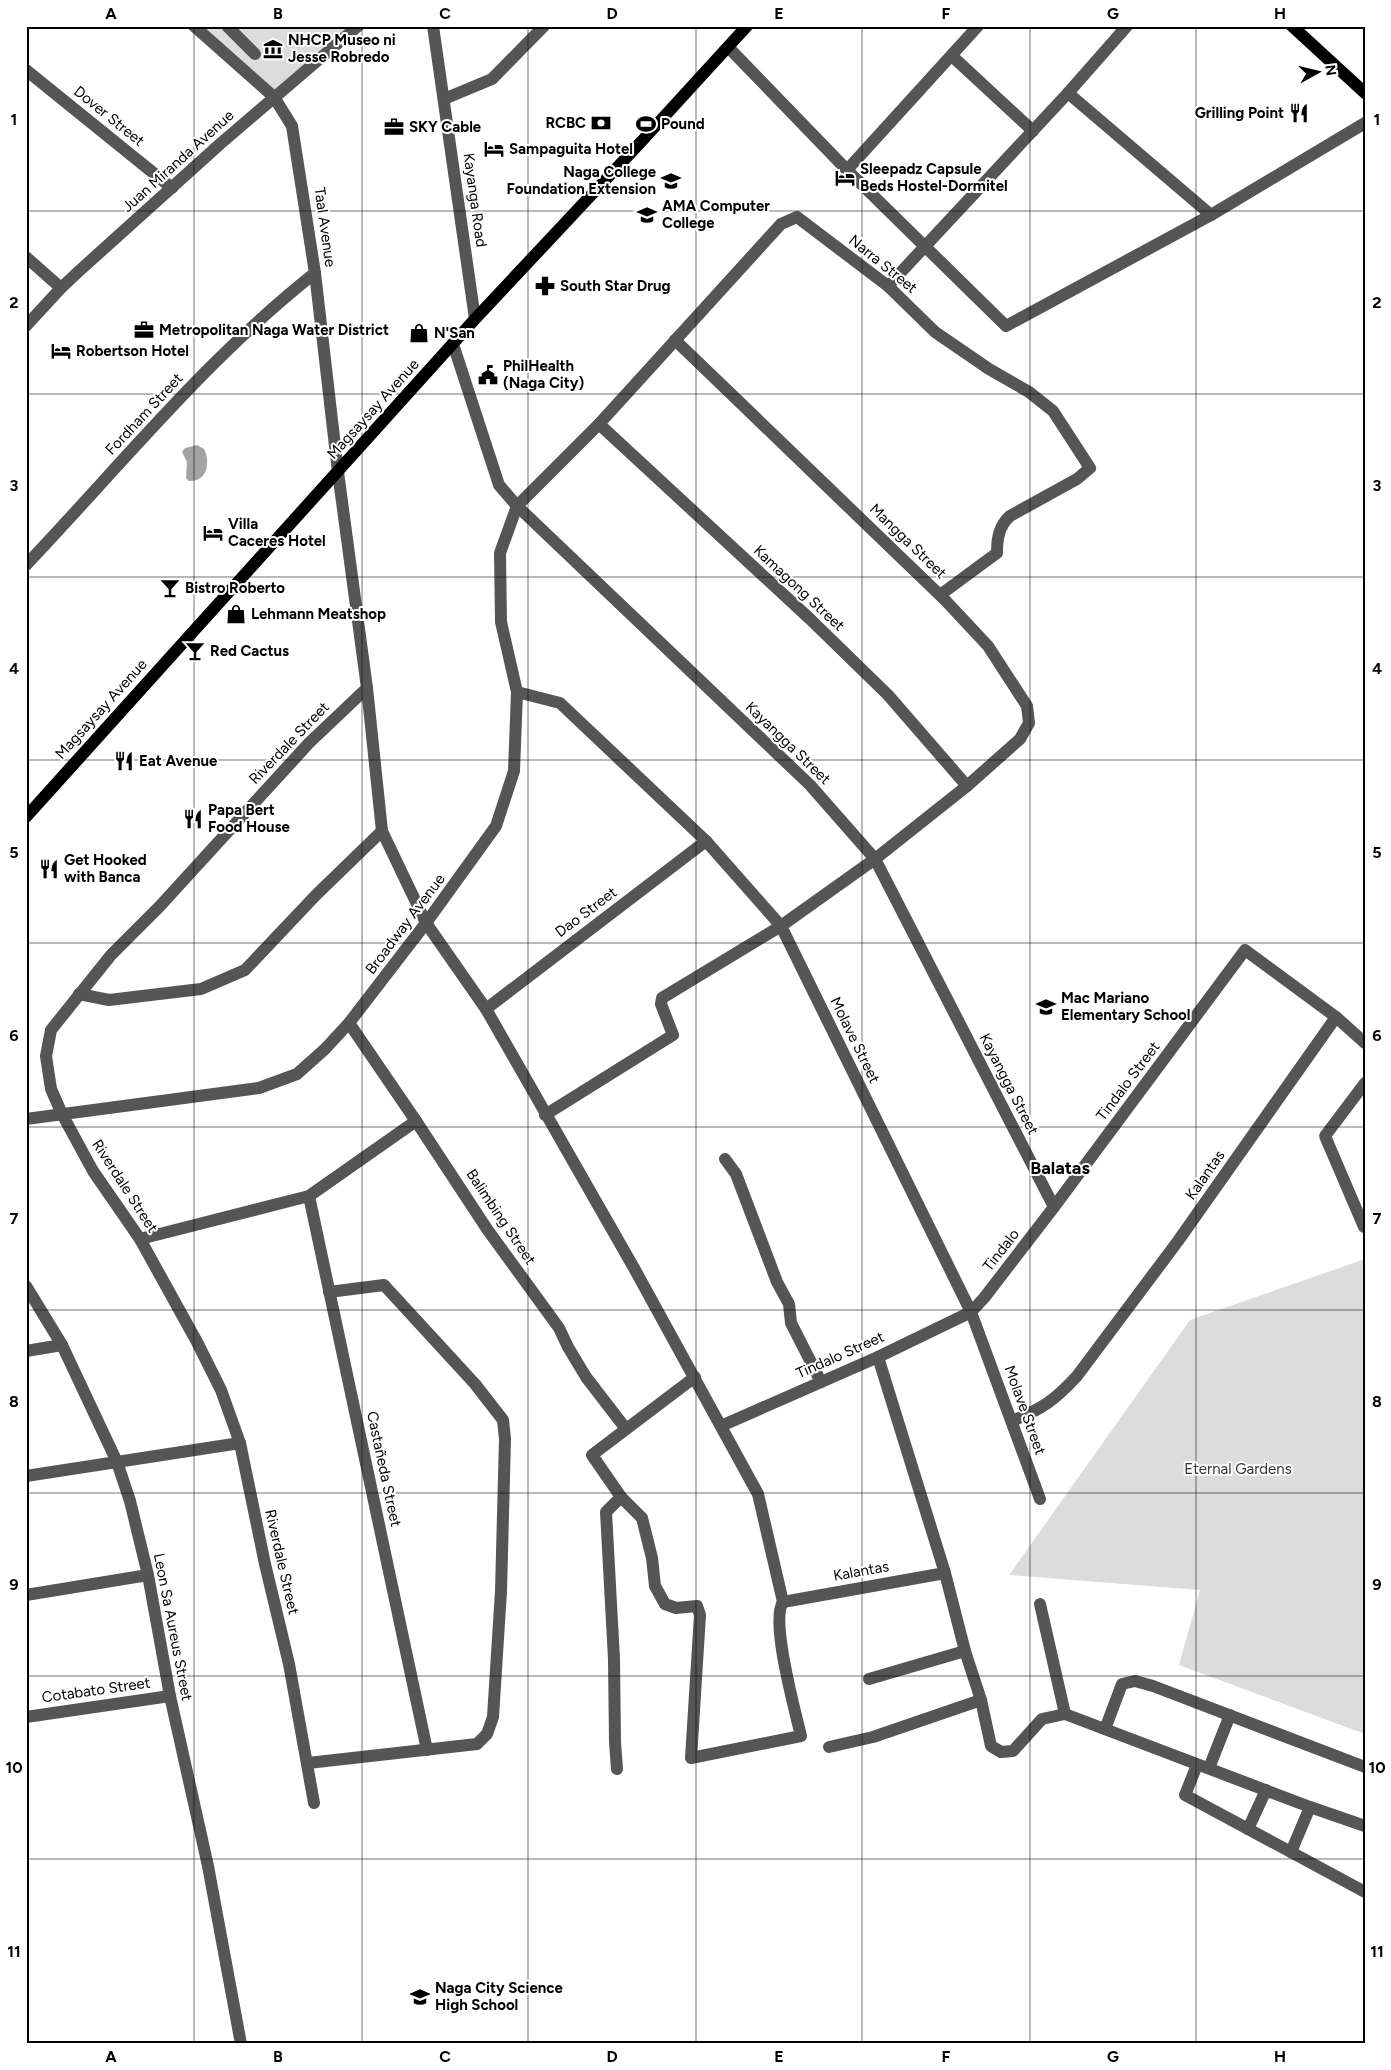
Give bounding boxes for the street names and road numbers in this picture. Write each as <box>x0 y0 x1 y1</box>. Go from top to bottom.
street label: Dover Street <box>70 82 148 150</box>
street label: Juan Miranda Avenue <box>118 106 238 216</box>
street label: Kayanga Road <box>459 152 491 248</box>
street label: Taal Avenue <box>310 186 340 268</box>
street label: Narra Street <box>845 231 921 297</box>
street label: Magsaysay Avenue <box>323 355 423 463</box>
street label: Fordham Street <box>102 369 187 459</box>
street label: Mangga Street <box>866 500 950 582</box>
street label: Kamagong Street <box>750 541 848 635</box>
street label: Magsaysay Avenue <box>51 655 151 763</box>
street label: Riverdale Street <box>245 698 333 788</box>
street label: Kayangga Street <box>742 698 835 788</box>
street label: Broadway Avenue <box>361 870 449 978</box>
street label: Dao Street <box>552 883 621 941</box>
street label: Molave Street <box>826 994 884 1086</box>
street label: Kayangga Street <box>976 1030 1042 1138</box>
street label: Tindalo Street <box>1092 1038 1164 1124</box>
street label: Riverdale Street <box>88 1136 162 1236</box>
street label: Kalantas <box>1181 1147 1229 1203</box>
street label: Balimbing Street <box>462 1166 540 1269</box>
street label: Tindalo <box>979 1225 1023 1275</box>
street label: Tindalo Street <box>793 1327 887 1382</box>
street label: Molave Street <box>1001 1363 1050 1457</box>
street label: Castañeda Street <box>363 1410 405 1529</box>
street label: Riverdale Street <box>261 1508 303 1617</box>
street label: Leon Sa Aureus Street <box>150 1552 196 1703</box>
street label: Kalantas <box>832 1557 890 1585</box>
street label: Cotabato Street <box>41 1673 152 1707</box>

